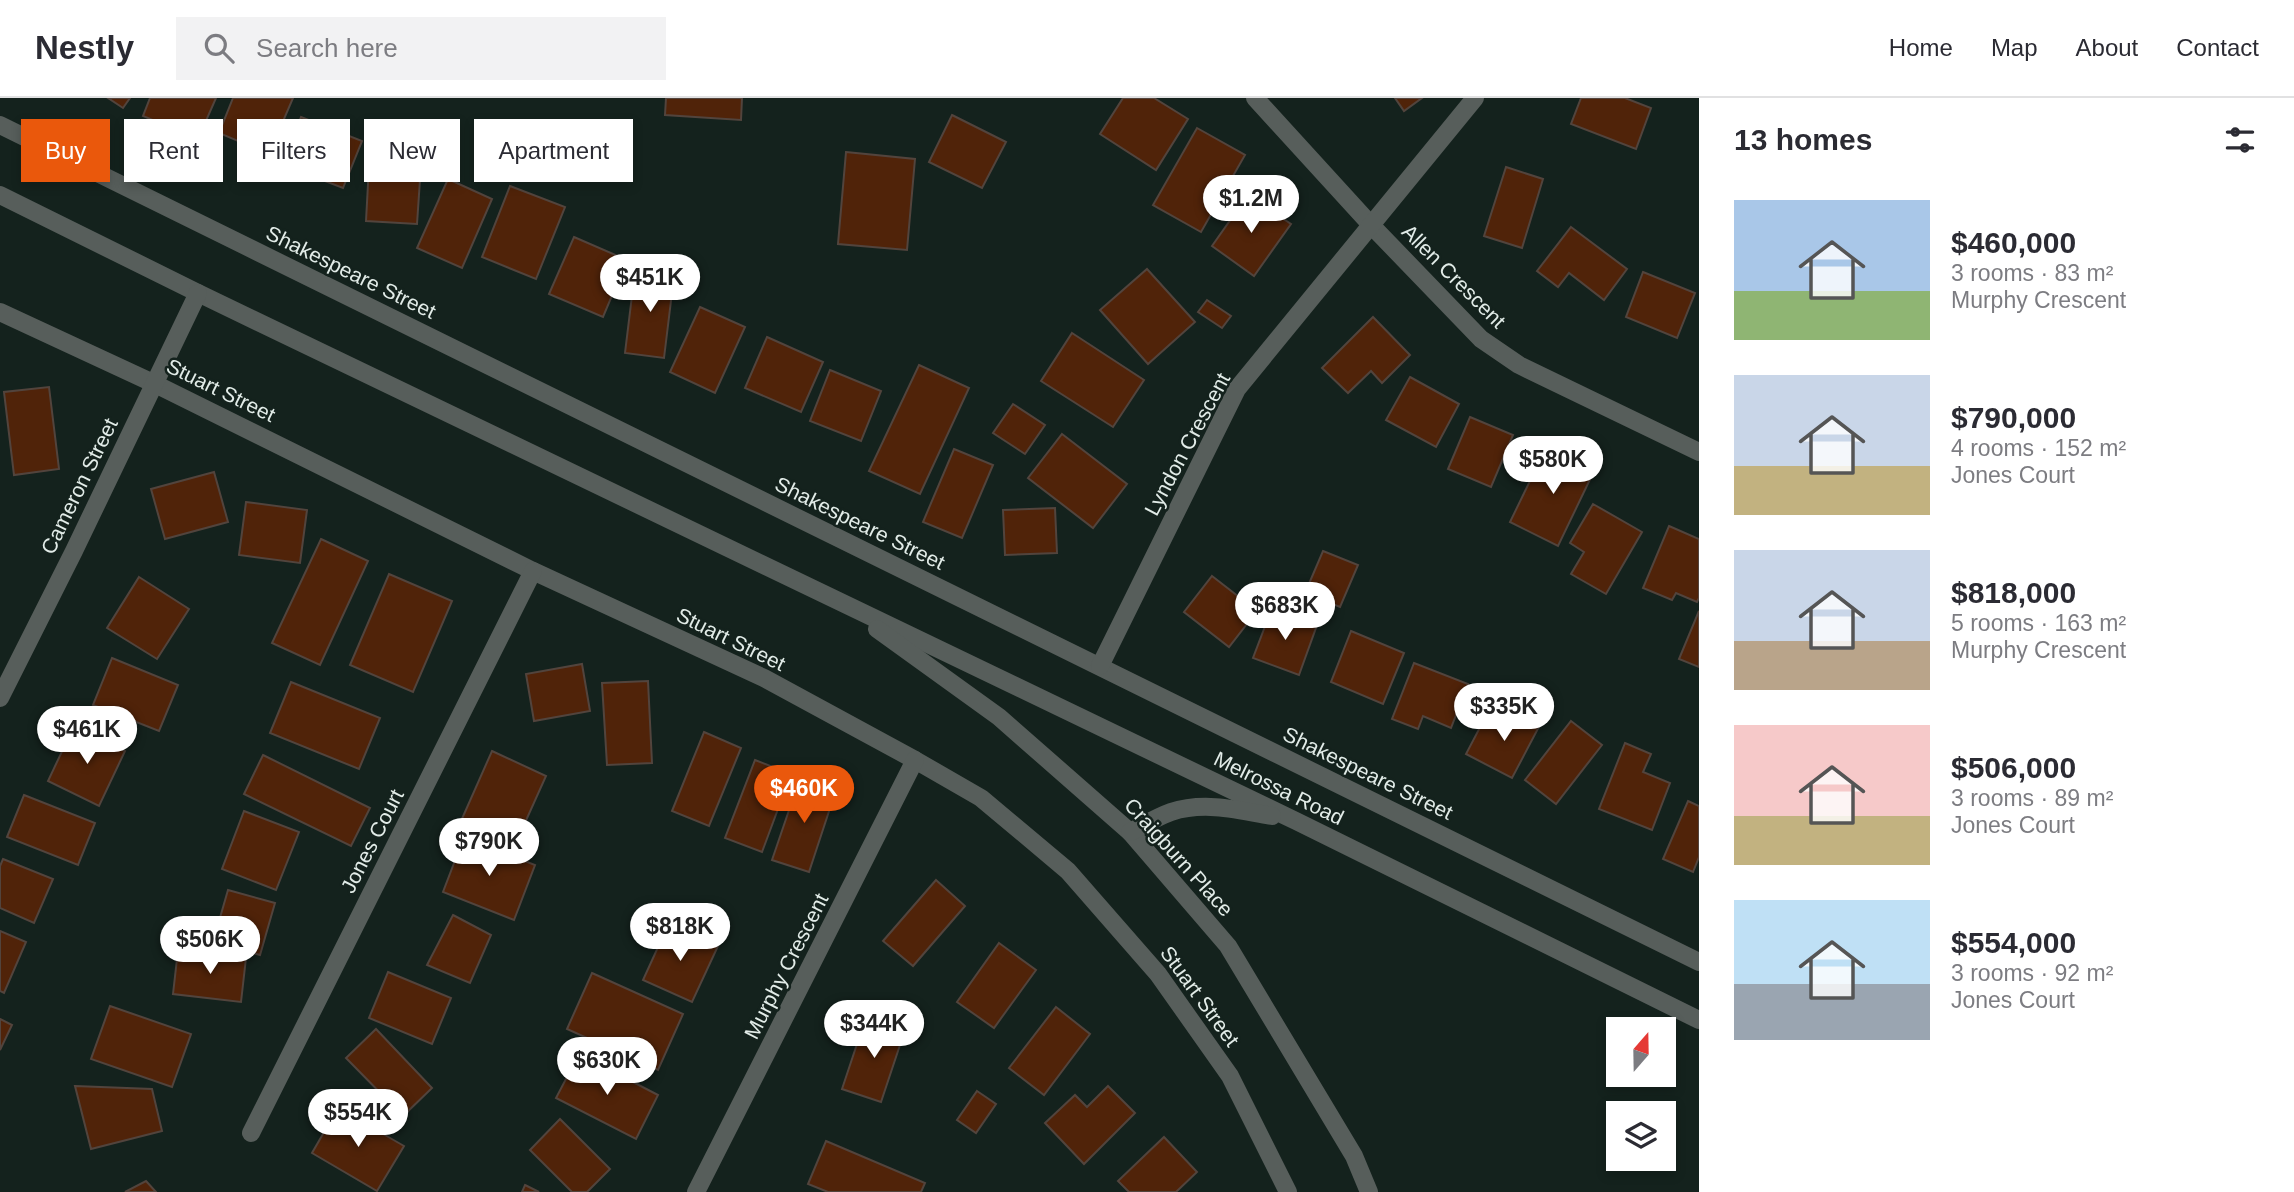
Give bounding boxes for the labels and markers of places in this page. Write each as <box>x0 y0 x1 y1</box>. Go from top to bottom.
pin: $1.2M <box>1202 176 1300 235</box>
pin: $451K <box>601 254 699 314</box>
pin: $580K <box>1504 436 1602 496</box>
pin: $683K <box>1236 582 1334 642</box>
pin: $335K <box>1455 684 1553 743</box>
pin: $461K <box>38 706 136 766</box>
pin: $460K <box>755 766 853 825</box>
pin: $790K <box>440 818 538 878</box>
pin: $818K <box>631 904 729 963</box>
pin: $506K <box>161 916 259 976</box>
pin: $344K <box>825 1000 923 1060</box>
pin: $630K <box>558 1038 656 1097</box>
pin: $554K <box>309 1090 407 1149</box>

